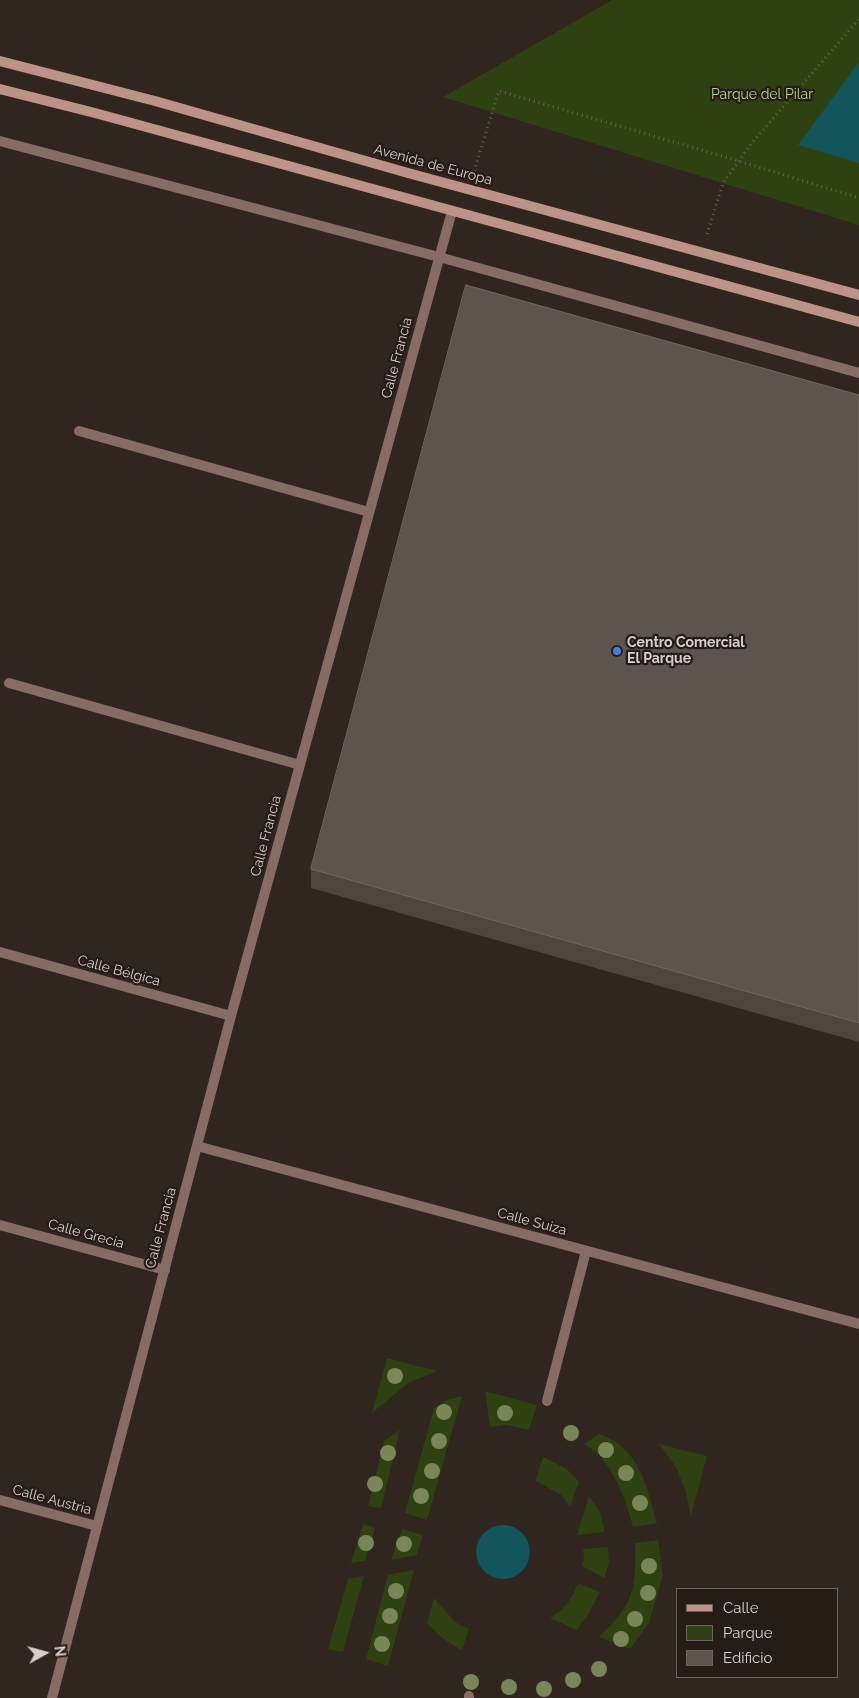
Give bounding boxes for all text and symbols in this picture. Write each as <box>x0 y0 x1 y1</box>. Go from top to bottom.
park label: Parque del Pilar <box>711 87 813 103</box>
street label: Avenida de Europa <box>372 141 494 189</box>
street label: Calle Francia <box>378 316 416 400</box>
place label: Centro Comercial El Parque <box>627 635 745 668</box>
marker: Centro Comercial El Parque <box>611 645 623 657</box>
street label: Calle Francia <box>247 794 285 878</box>
street label: Calle Bélgica <box>76 952 162 990</box>
street label: Calle Francia <box>142 1186 180 1270</box>
street label: Calle Suiza <box>496 1205 568 1239</box>
street label: Calle Grecia <box>46 1216 126 1252</box>
street label: Calle Austria <box>11 1481 93 1519</box>
legend <box>676 1588 839 1678</box>
text: Calle <box>723 1599 758 1617</box>
text: Parque <box>723 1624 772 1642</box>
north arrow <box>20 1628 70 1678</box>
text: N <box>51 1645 68 1657</box>
text: Edificio <box>723 1649 773 1667</box>

